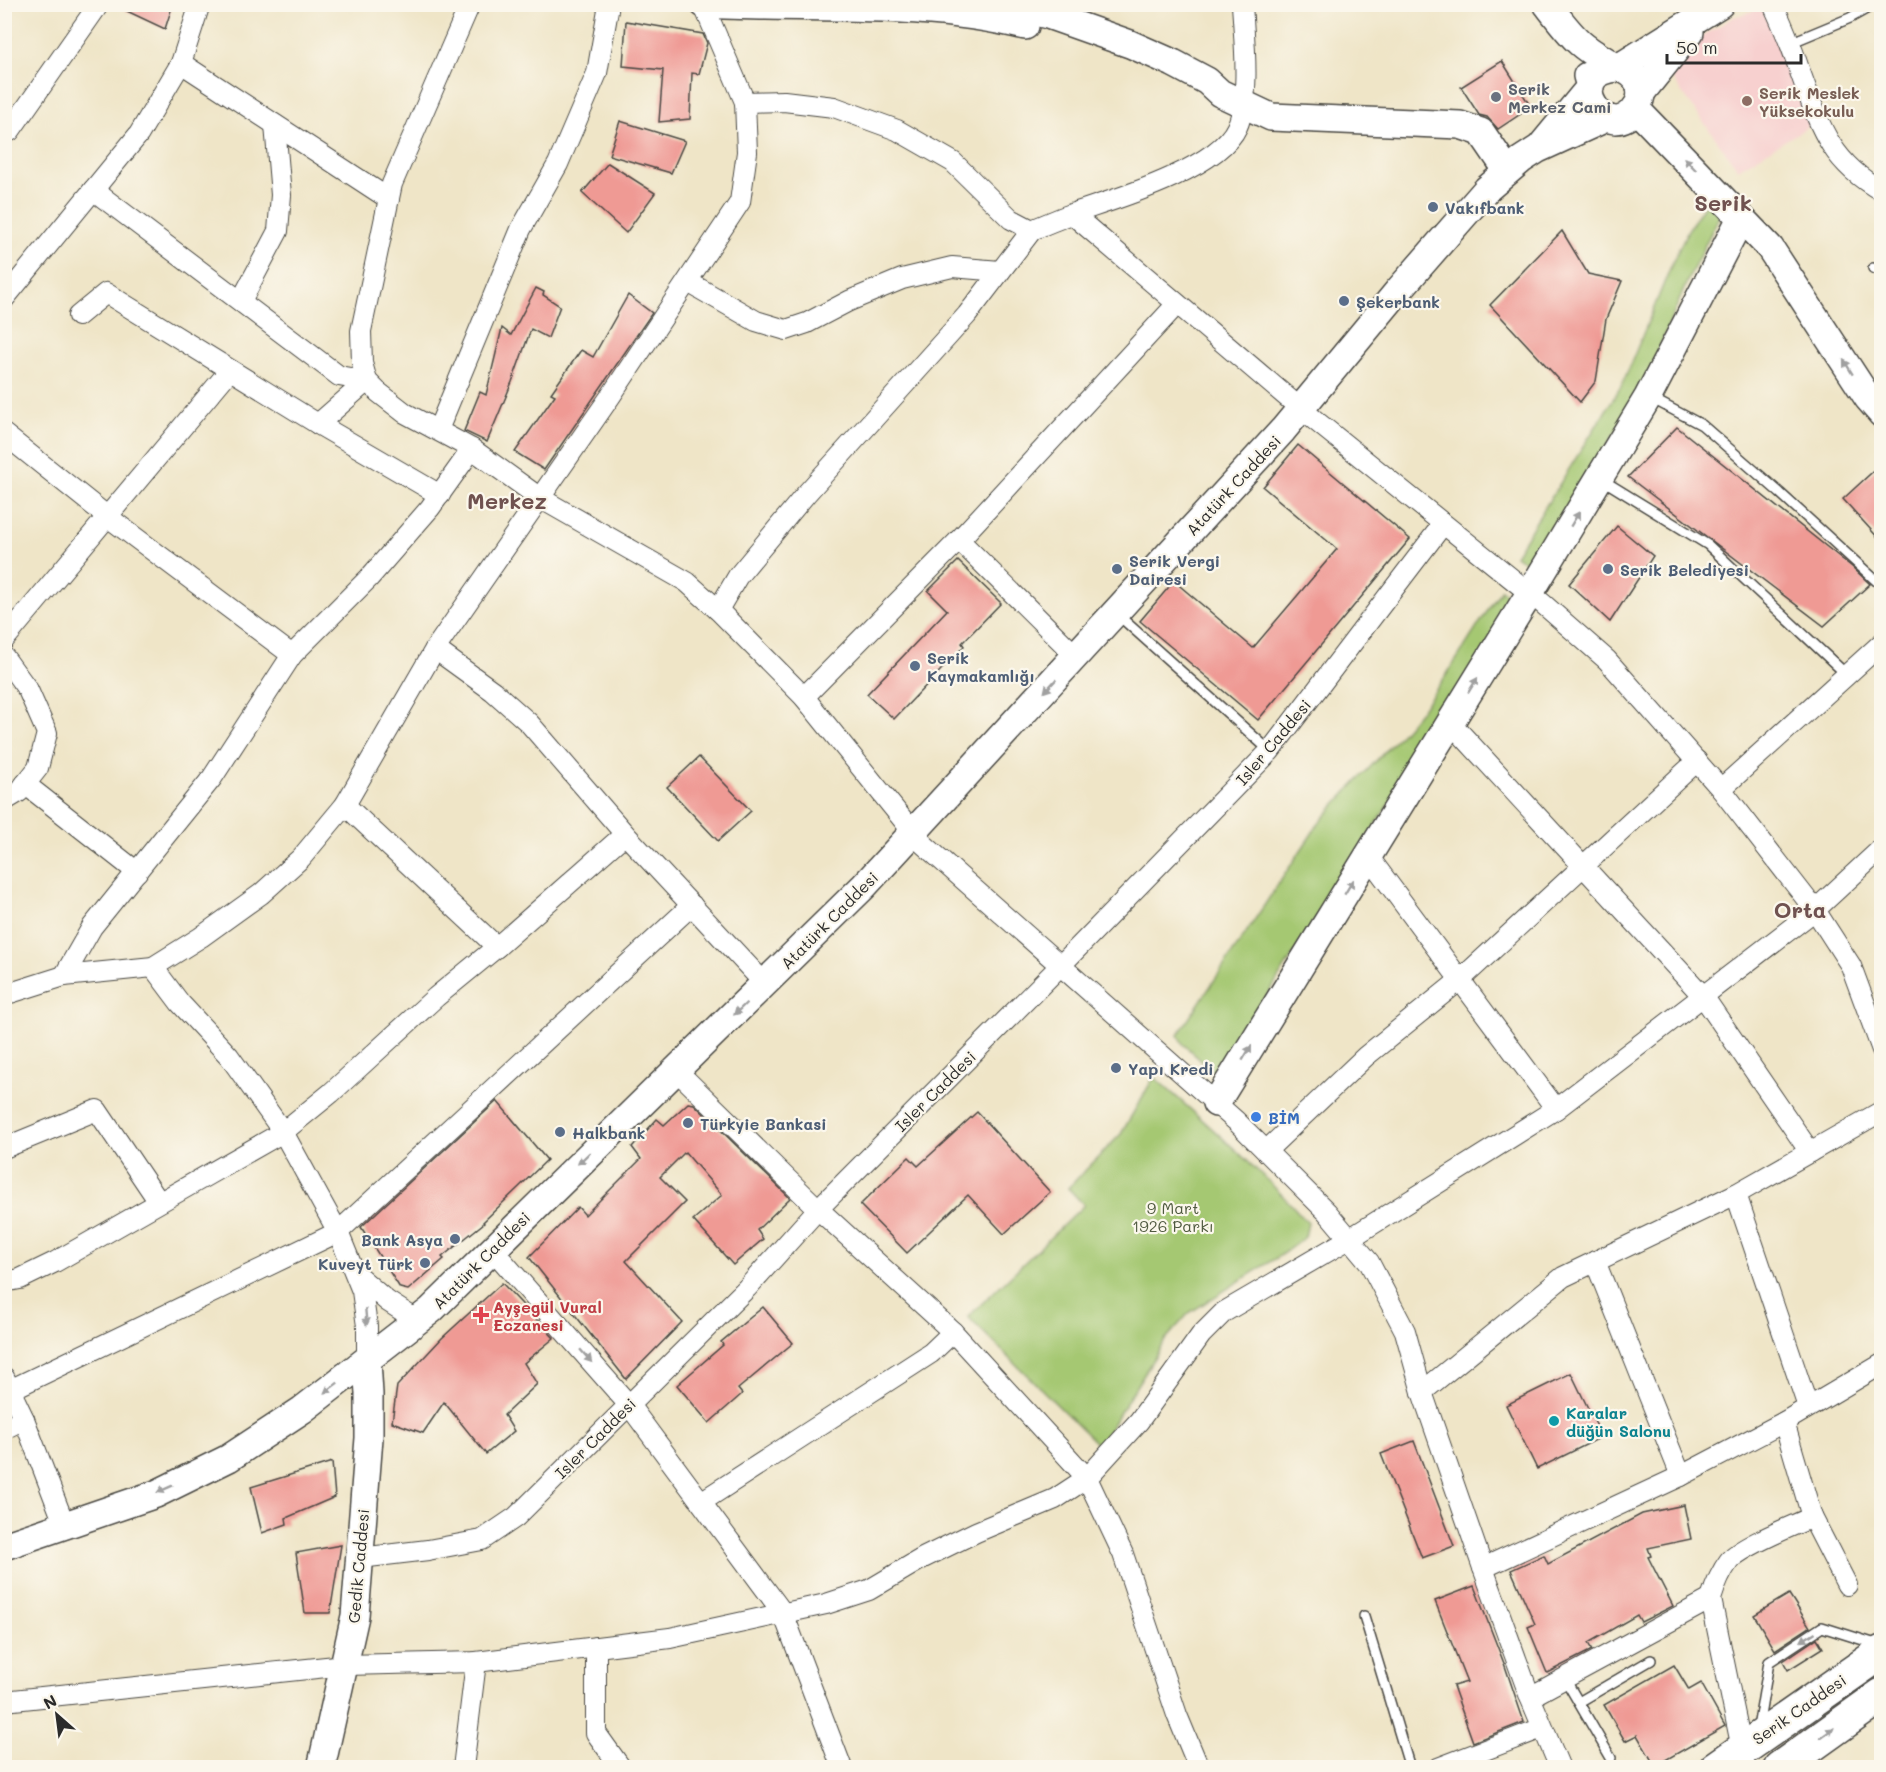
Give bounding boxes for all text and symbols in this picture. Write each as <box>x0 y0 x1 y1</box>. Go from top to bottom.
scale bar <box>1667 27 1800 65</box>
text: 50 m <box>1676 35 1718 59</box>
place label: Serik Merkez Cami <box>1508 78 1612 117</box>
place label: Serik Meslek Yüksekokulu <box>1759 82 1860 121</box>
marker: Serik Merkez Cami <box>1489 90 1503 104</box>
marker: Serik Meslek Yüksekokulu <box>1740 94 1754 108</box>
one-way arrow <box>1683 158 1697 172</box>
district label: Serik <box>1694 188 1752 217</box>
place label: Vakıfbank <box>1445 197 1524 218</box>
marker: Vakıfbank <box>1426 200 1440 214</box>
place label: Şekerbank <box>1356 291 1440 312</box>
marker: Şekerbank <box>1337 294 1351 308</box>
one-way arrow <box>1842 359 1854 375</box>
street label: Atatürk Caddesi <box>1181 430 1285 540</box>
district label: Merkez <box>467 486 547 515</box>
one-way arrow <box>1570 510 1580 527</box>
place label: Serik Vergi Dairesi <box>1129 550 1220 589</box>
place label: Serik Belediyesi <box>1620 559 1749 580</box>
marker: Serik Vergi Dairesi <box>1110 562 1124 576</box>
marker: Serik Belediyesi <box>1601 562 1615 576</box>
place label: Serik Kaymakamlığı <box>927 647 1035 686</box>
marker: Serik Kaymakamlığı <box>908 659 922 673</box>
one-way arrow <box>1468 677 1479 693</box>
one-way arrow <box>1043 678 1057 693</box>
street label: Isler Caddesi <box>1231 695 1315 789</box>
street label: Atatürk Caddesi <box>776 867 882 973</box>
one-way arrow <box>1343 879 1354 895</box>
district label: Orta <box>1774 895 1826 924</box>
one-way arrow <box>733 1001 747 1015</box>
one-way arrow <box>1241 1045 1252 1061</box>
street label: Isler Caddesi <box>890 1046 980 1136</box>
place label: Yapı Kredi <box>1128 1058 1214 1079</box>
marker: Yapı Kredi <box>1109 1061 1123 1075</box>
place label: BİM <box>1268 1107 1300 1128</box>
marker: BİM <box>1249 1110 1263 1124</box>
place label: Türkyie Bankasi <box>700 1113 827 1134</box>
marker: Türkyie Bankasi <box>681 1116 695 1130</box>
place label: Halkbank <box>572 1122 645 1143</box>
marker: Halkbank <box>553 1125 567 1139</box>
one-way arrow <box>578 1151 592 1165</box>
park label: 9 Mart 1926 Parkı <box>1132 1197 1214 1236</box>
street label: Atatürk Caddesi <box>428 1207 534 1313</box>
place label: Bank Asya <box>361 1229 443 1250</box>
marker: Bank Asya <box>448 1232 462 1246</box>
place label: Kuveyt Türk <box>318 1253 413 1274</box>
marker: Kuveyt Türk <box>418 1256 432 1270</box>
place label: Ayşegül Vural Eczanesi <box>493 1296 602 1335</box>
one-way arrow <box>361 1308 371 1327</box>
marker: Ayşegül Vural Eczanesi <box>474 1308 488 1322</box>
one-way arrow <box>579 1348 592 1363</box>
one-way arrow <box>324 1382 340 1394</box>
street label: Isler Caddesi <box>550 1393 640 1483</box>
place label: Karalar düğün Salonu <box>1566 1402 1671 1441</box>
marker: Karalar düğün Salonu <box>1547 1414 1561 1428</box>
one-way arrow <box>157 1485 174 1494</box>
street label: Gedik Caddesi <box>343 1508 373 1624</box>
one-way arrow <box>1799 1631 1816 1642</box>
street label: Serik Caddesi <box>1748 1669 1850 1749</box>
north arrow <box>27 1685 87 1745</box>
text: N <box>39 1689 60 1713</box>
one-way arrow <box>1820 1728 1835 1740</box>

